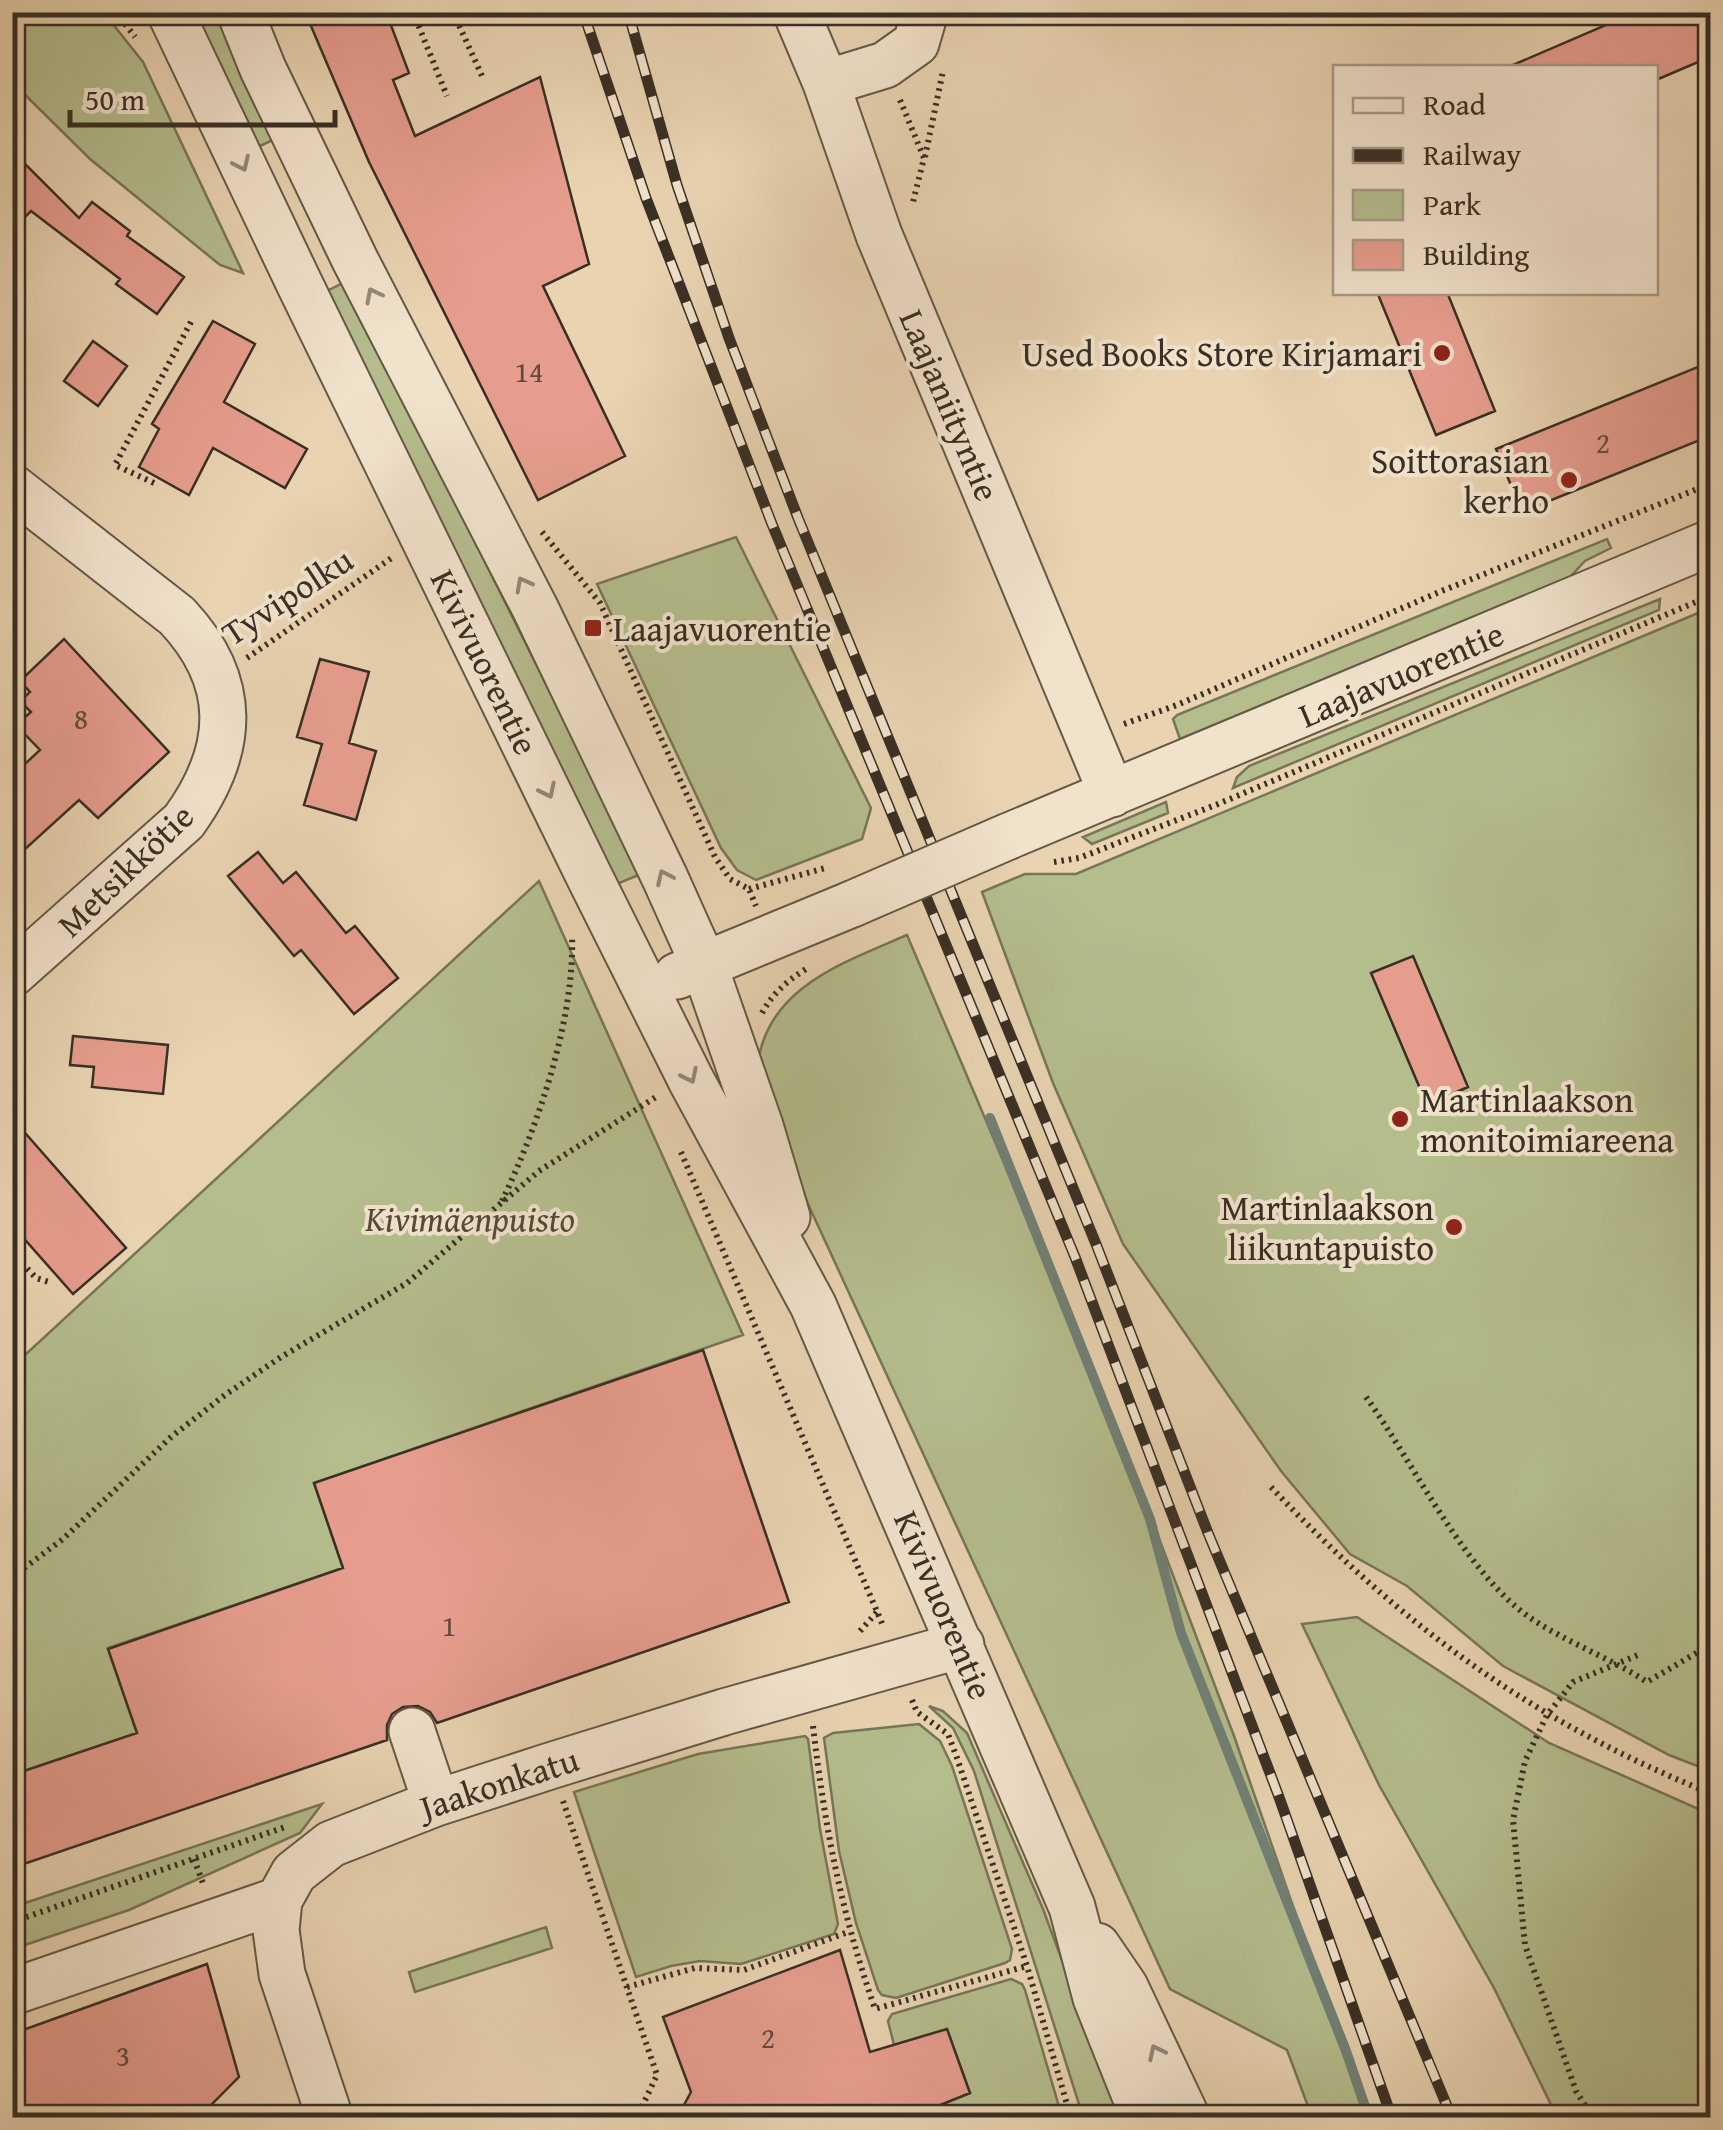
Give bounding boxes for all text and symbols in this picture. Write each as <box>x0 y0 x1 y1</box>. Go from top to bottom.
scale bar <box>70 65 335 127</box>
legend <box>1333 65 1658 295</box>
text: 50 m <box>85 77 145 121</box>
text: Road <box>1423 82 1486 126</box>
text: Railway <box>1423 132 1521 176</box>
one-way arrow <box>230 153 250 171</box>
text: Park <box>1423 182 1482 226</box>
text: Building <box>1423 232 1529 276</box>
one-way arrow <box>366 288 385 306</box>
street label: Laajaniityntie <box>887 301 1013 509</box>
place label: Used Books Store Kirjamari <box>1022 328 1422 379</box>
marker: Used Books Store Kirjamari <box>1431 342 1453 364</box>
house number: 14 <box>515 349 543 393</box>
house number: 2 <box>1596 420 1610 464</box>
place label: Soittorasian kerho <box>1371 435 1549 526</box>
marker: Soittorasian kerho <box>1558 469 1580 491</box>
street label: Tyvipolku <box>211 534 363 658</box>
street label: Kivivuorentie <box>418 561 552 763</box>
one-way arrow <box>515 577 535 595</box>
place label: Laajavuorentie <box>613 603 831 654</box>
street label: Laajavuorentie <box>1291 608 1511 740</box>
marker: Laajavuorentie <box>582 617 604 639</box>
house number: 8 <box>74 696 88 740</box>
one-way arrow <box>536 780 555 798</box>
street label: Metsikkötie <box>45 791 205 949</box>
one-way arrow <box>656 869 676 887</box>
one-way arrow <box>678 1065 697 1083</box>
place label: Martinlaakson monitoimiareena <box>1420 1074 1674 1165</box>
marker: Martinlaakson monitoimiareena <box>1389 1108 1411 1130</box>
place label: Martinlaakson liikuntapuisto <box>1220 1182 1434 1273</box>
park label: Kivimäenpuisto <box>364 1193 575 1244</box>
marker: Martinlaakson liikuntapuisto <box>1443 1216 1465 1238</box>
street label: Kivivuorentie <box>881 1503 1007 1707</box>
house number: 1 <box>442 1603 456 1647</box>
street label: Jaakonkatu <box>409 1733 585 1834</box>
house number: 2 <box>761 2015 775 2059</box>
house number: 3 <box>116 2033 130 2077</box>
one-way arrow <box>1148 2045 1168 2063</box>

